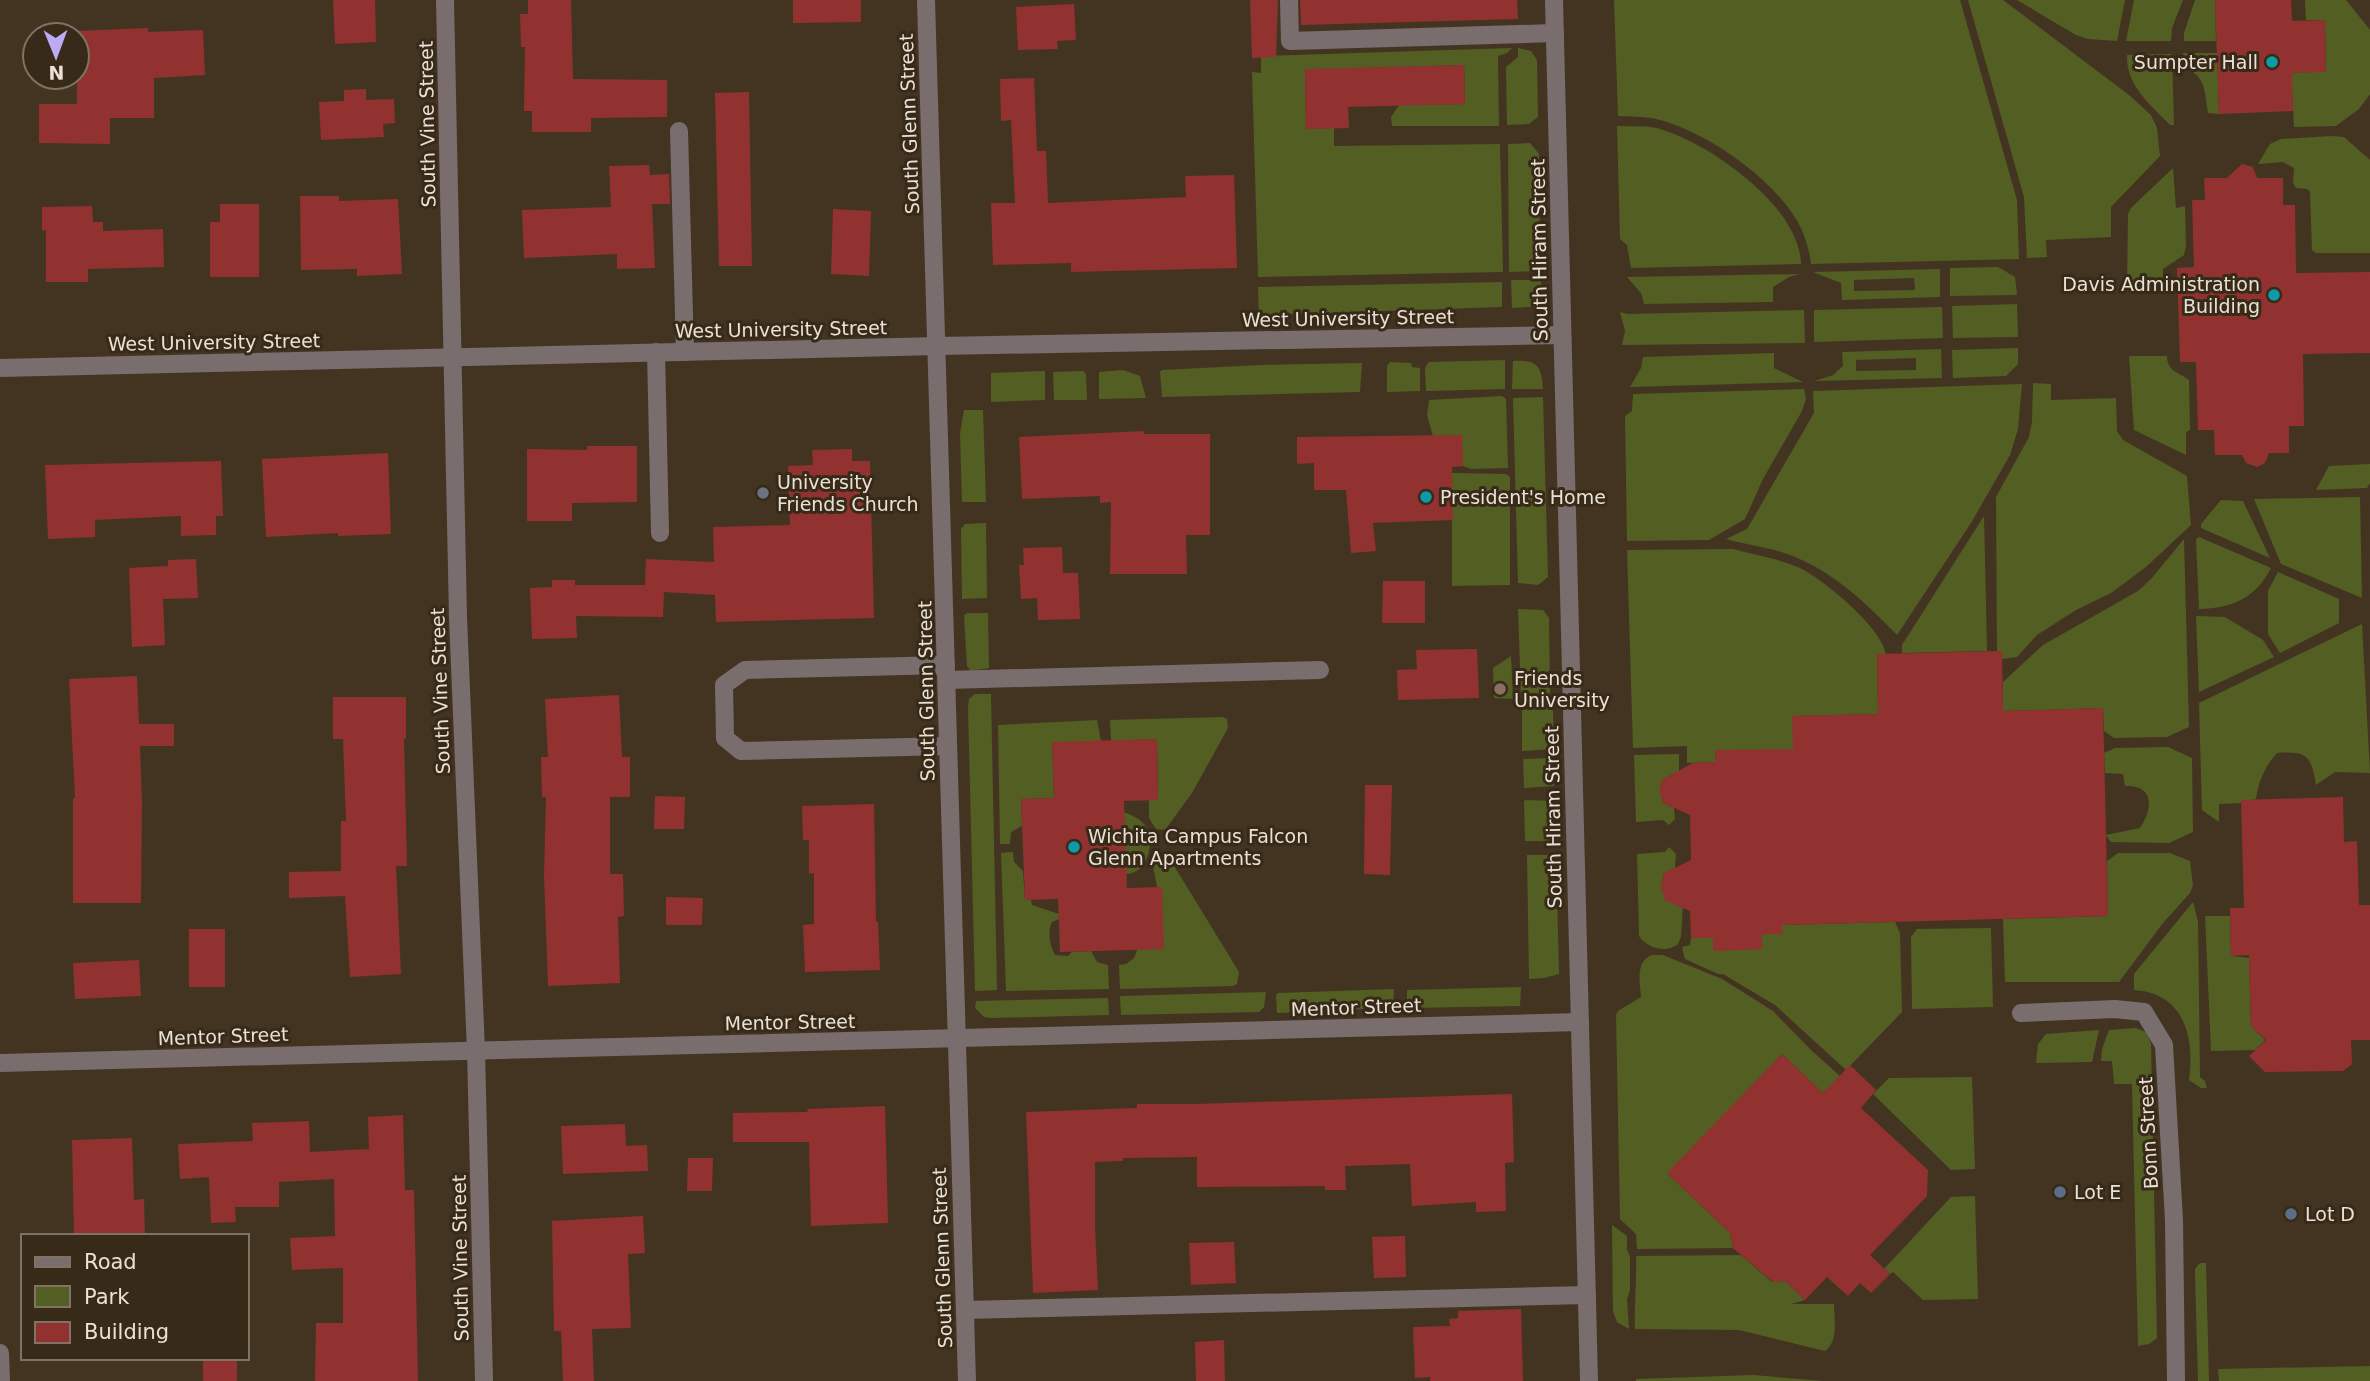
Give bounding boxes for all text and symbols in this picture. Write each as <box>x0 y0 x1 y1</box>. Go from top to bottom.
north arrow <box>21 21 91 91</box>
street label: South Glenn Street <box>895 33 923 215</box>
street label: South Vine Street <box>415 41 439 207</box>
place label: Sumpter Hall <box>2134 51 2258 73</box>
marker: Sumpter Hall <box>2264 54 2280 70</box>
text: N <box>48 62 64 84</box>
street label: South Hiram Street <box>1526 159 1552 341</box>
place label: Davis Administration Building <box>2062 273 2260 317</box>
marker: Davis Administration Building <box>2266 287 2282 303</box>
street label: West University Street <box>1242 305 1454 331</box>
street label: West University Street <box>675 316 887 342</box>
street label: West University Street <box>108 329 320 355</box>
place label: University Friends Church <box>777 471 919 515</box>
marker: University Friends Church <box>755 485 771 501</box>
place label: President's Home <box>1440 486 1606 508</box>
marker: President's Home <box>1418 489 1434 505</box>
street label: South Glenn Street <box>913 600 939 782</box>
street label: South Vine Street <box>426 607 454 775</box>
place label: Friends University <box>1514 667 1610 711</box>
marker: Friends University <box>1492 681 1508 697</box>
street label: South Hiram Street <box>1540 726 1566 908</box>
place label: Wichita Campus Falcon Glenn Apartments <box>1088 825 1308 869</box>
marker: Wichita Campus Falcon Glenn Apartments <box>1066 839 1082 855</box>
street label: Mentor Street <box>1290 994 1422 1020</box>
street label: Mentor Street <box>724 1010 856 1034</box>
street label: Mentor Street <box>157 1023 289 1049</box>
street label: Bonn Street <box>2134 1076 2162 1190</box>
street label: South Glenn Street <box>928 1167 956 1349</box>
street label: South Vine Street <box>448 1175 472 1341</box>
place label: Lot E <box>2074 1181 2121 1203</box>
marker: Lot E <box>2052 1184 2068 1200</box>
place label: Lot D <box>2305 1203 2355 1225</box>
marker: Lot D <box>2283 1206 2299 1222</box>
legend <box>21 1234 248 1360</box>
text: Road <box>84 1250 137 1274</box>
text: Park <box>84 1285 130 1309</box>
text: Building <box>84 1320 169 1344</box>

